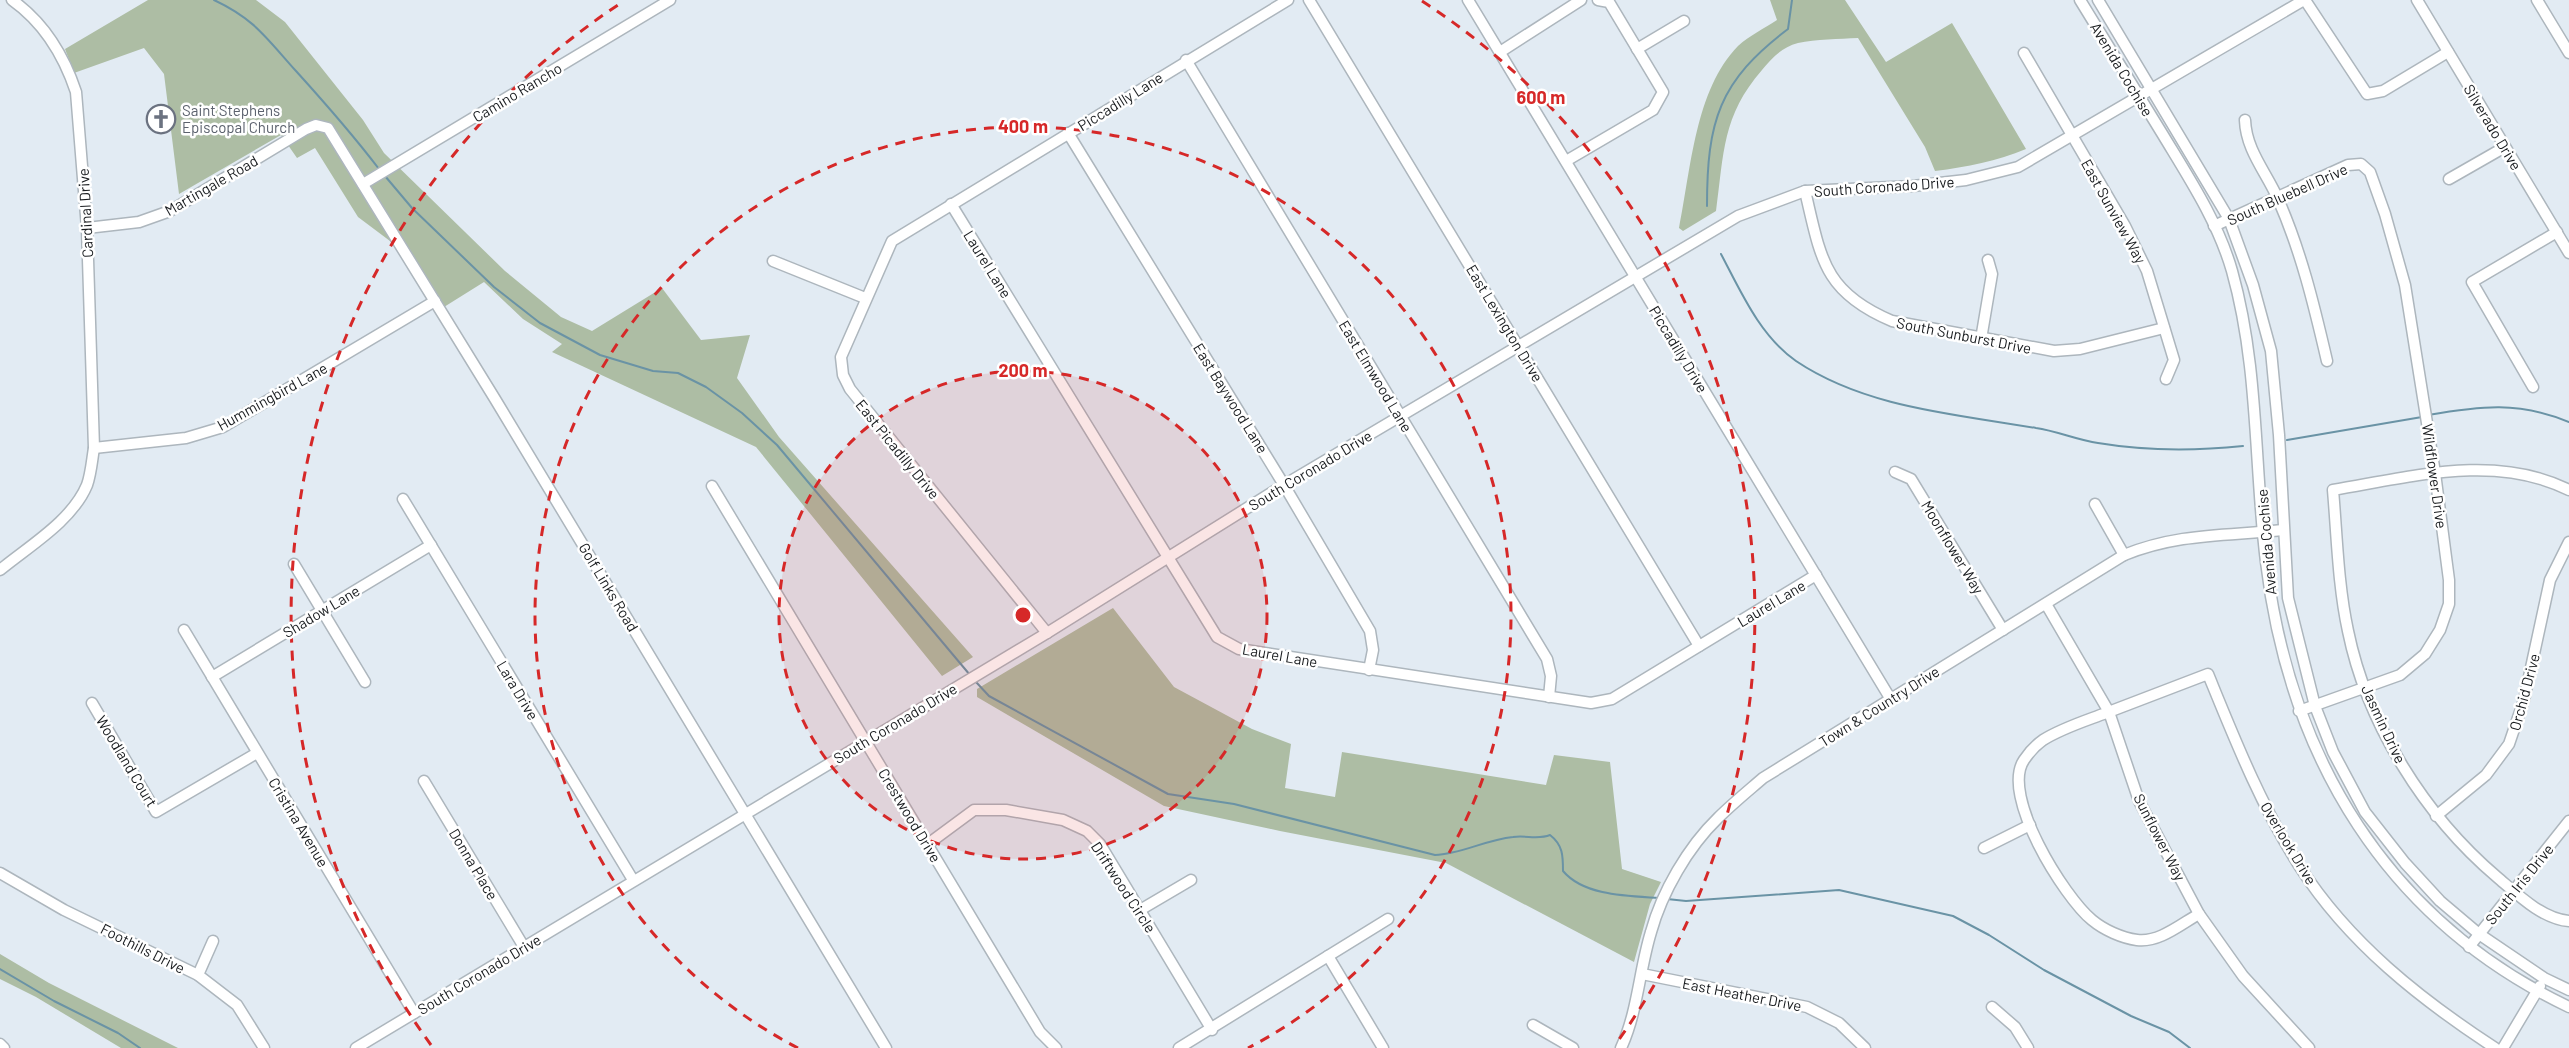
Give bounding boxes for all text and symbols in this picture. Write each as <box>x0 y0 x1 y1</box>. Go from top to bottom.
street label: Avenida Cochise <box>2087 19 2157 119</box>
street label: Camino Rancho <box>469 58 565 126</box>
street label: Piccadilly Lane <box>1074 68 1166 134</box>
street label: Silverado Drive <box>2460 81 2526 173</box>
text: 600 m <box>1517 86 1565 108</box>
place label: Saint Stephens Episcopal Church <box>182 101 295 136</box>
church icon: Saint Stephens Episcopal Church <box>145 103 177 135</box>
text: 400 m <box>998 115 1048 137</box>
street label: Martingale Road <box>161 151 261 219</box>
street label: East Sunview Way <box>2078 156 2150 266</box>
street label: South Bluebell Drive <box>2224 159 2350 229</box>
street label: Cardinal Drive <box>74 168 96 258</box>
street label: South Coronado Drive <box>1813 172 1955 200</box>
street label: Laurel Lane <box>960 227 1016 301</box>
street label: East Lexington Drive <box>1463 261 1547 385</box>
street label: Piccadilly Drive <box>1646 302 1712 396</box>
street label: South Sunburst Drive <box>1895 313 2033 357</box>
street label: East Elmwood Lane <box>1335 317 1417 435</box>
street label: East Baywood Lane <box>1190 340 1272 456</box>
street label: Hummingbird Lane <box>214 358 330 434</box>
text: 200 m <box>998 359 1048 381</box>
street label: East Picadilly Drive <box>852 396 944 502</box>
street label: Wildflower Drive <box>2419 422 2451 530</box>
street label: South Coronado Drive <box>1245 426 1375 514</box>
street label: Avenida Cochise <box>2252 488 2280 596</box>
street label: Moonflower Way <box>1918 497 1988 597</box>
street label: Golf Links Road <box>575 539 643 635</box>
street label: Laurel Lane <box>1734 576 1808 630</box>
street label: Shadow Lane <box>279 581 363 641</box>
centre of rings <box>1013 605 1033 625</box>
street label: Laurel Lane <box>1241 640 1319 670</box>
street label: Orchid Drive <box>2505 651 2543 733</box>
street label: Lara Drive <box>493 657 543 723</box>
street label: Town & Country Drive <box>1816 662 1942 750</box>
street label: South Coronado Drive <box>830 679 960 767</box>
street label: Jasmin Drive <box>2358 682 2410 766</box>
street label: Woodland Court <box>93 712 161 810</box>
street label: Crestwood Drive <box>875 765 945 865</box>
street label: Cristina Avenue <box>265 774 333 870</box>
street label: Sunflower Way <box>2130 790 2190 884</box>
street label: Overlook Drive <box>2257 798 2321 888</box>
street label: Donna Place <box>446 825 502 903</box>
street label: Driftwood Circle <box>1088 838 1160 936</box>
street label: South Iris Drive <box>2481 840 2557 928</box>
street label: Foothills Drive <box>98 919 188 977</box>
street label: South Coronado Drive <box>414 930 544 1018</box>
street label: East Heather Drive <box>1681 974 1803 1014</box>

